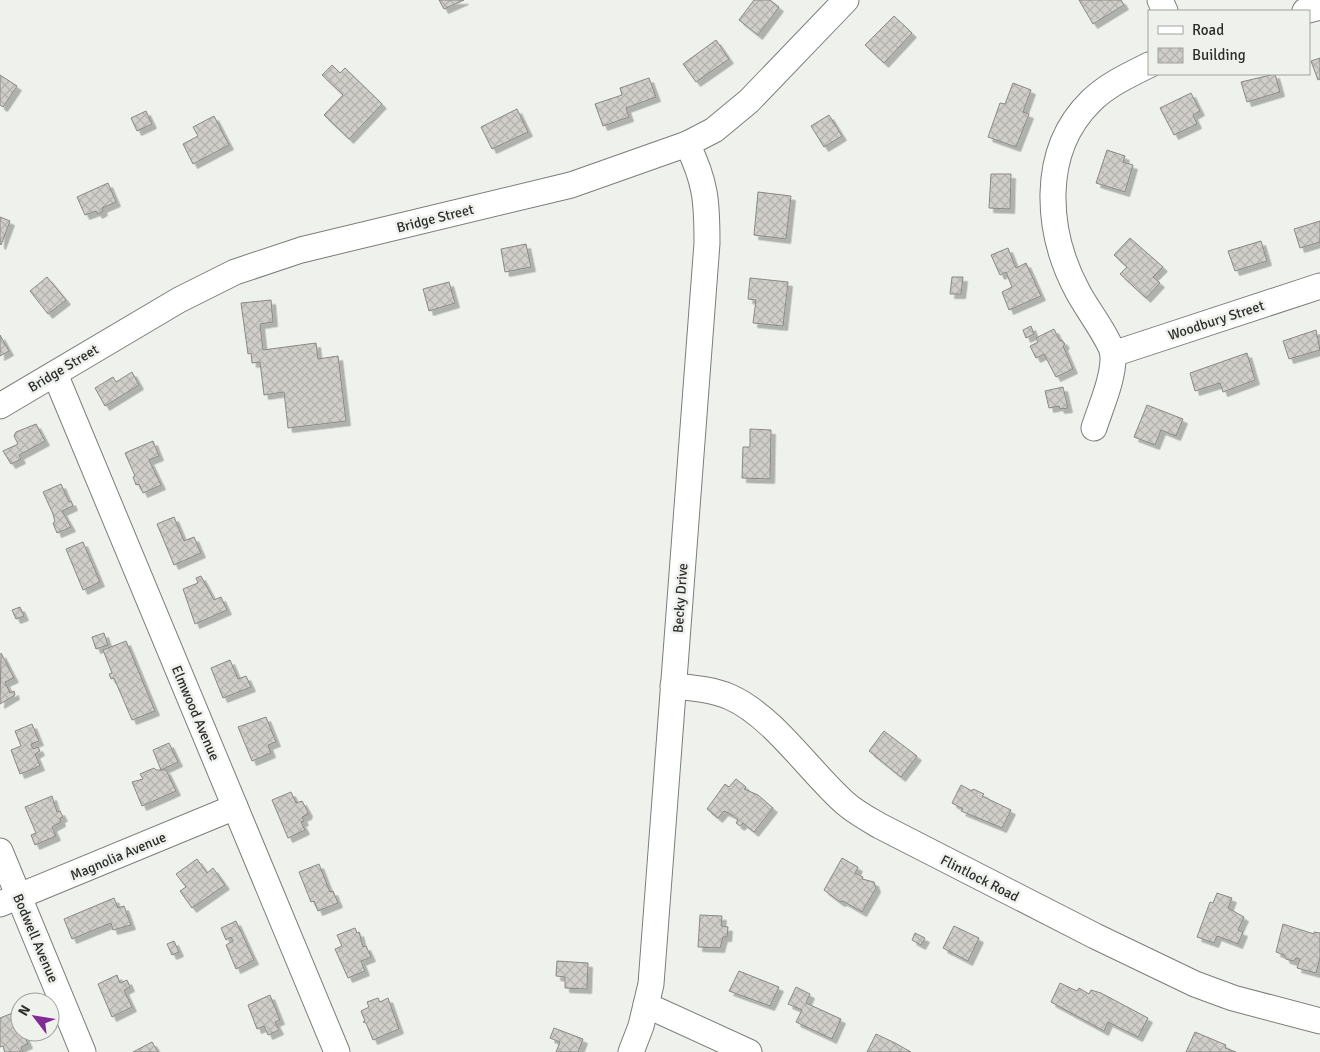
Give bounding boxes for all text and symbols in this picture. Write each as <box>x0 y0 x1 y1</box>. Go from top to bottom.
legend <box>1148 10 1310 75</box>
text: Road <box>1192 21 1224 39</box>
text: Building <box>1192 46 1246 64</box>
street label: Bridge Street <box>395 201 476 236</box>
street label: Woodbury Street <box>1166 297 1266 344</box>
street label: Bridge Street <box>25 341 102 396</box>
street label: Becky Drive <box>670 563 691 634</box>
street label: Elmwood Avenue <box>168 663 223 763</box>
street label: Magnolia Avenue <box>68 829 169 884</box>
street label: Flintlock Road <box>938 851 1022 905</box>
street label: Bodwell Avenue <box>9 891 62 985</box>
north arrow <box>10 992 60 1042</box>
text: N <box>14 1002 34 1019</box>

